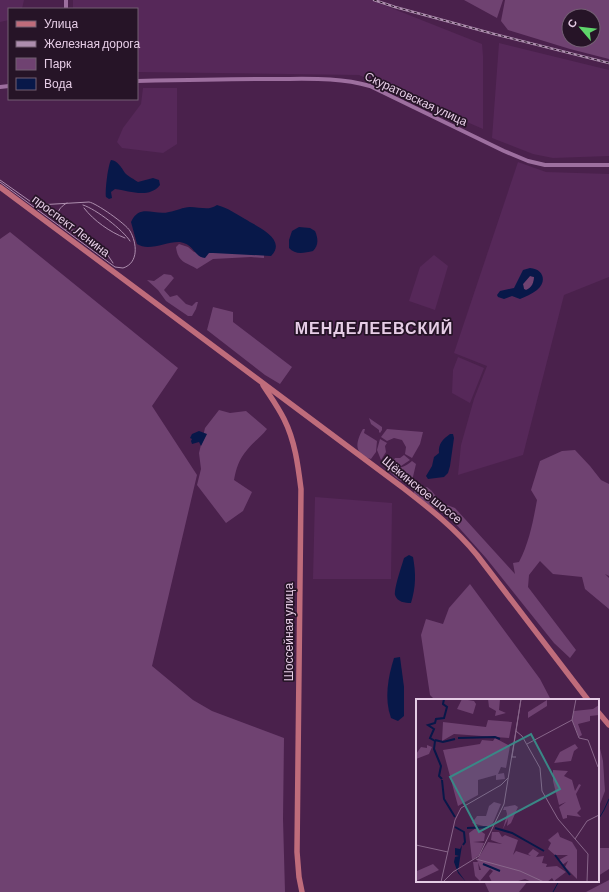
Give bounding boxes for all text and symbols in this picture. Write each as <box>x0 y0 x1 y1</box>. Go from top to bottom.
legend <box>8 8 138 100</box>
north arrow <box>561 8 601 48</box>
text: Улица <box>44 16 78 31</box>
text: С <box>564 16 579 30</box>
text: Железная дорога <box>44 36 140 51</box>
text: Парк <box>44 56 72 71</box>
street label: Скуратовская улица <box>363 68 470 129</box>
text: Вода <box>44 76 72 91</box>
street label: проспект Ленина <box>29 191 113 260</box>
district label: МЕНДЕЛЕЕВСКИЙ <box>295 318 453 337</box>
street label: Щёкинское шоссе <box>379 453 466 527</box>
street label: Шоссейная улица <box>281 583 296 681</box>
inset map <box>416 699 599 882</box>

